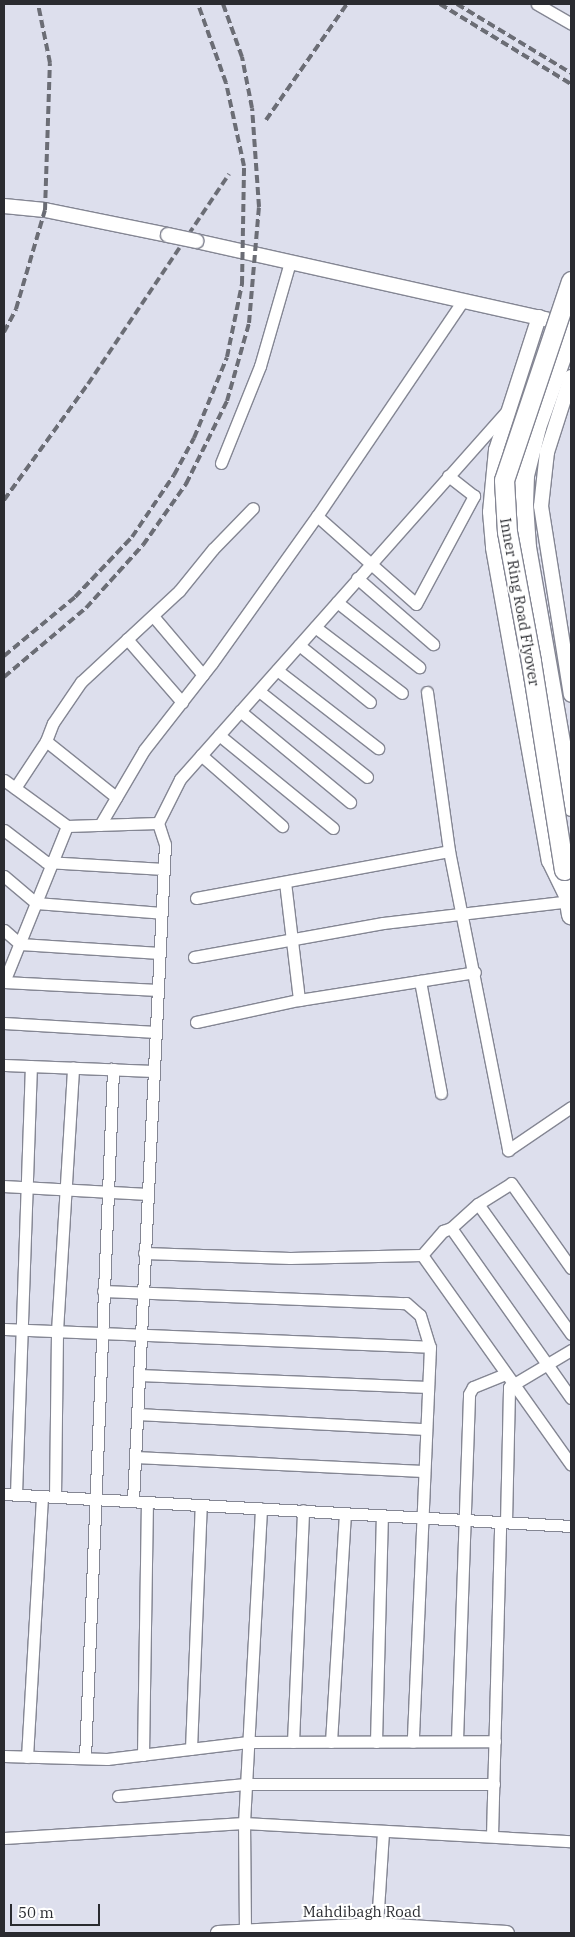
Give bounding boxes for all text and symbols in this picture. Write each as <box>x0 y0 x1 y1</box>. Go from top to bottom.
street label: Inner Ring Road Flyover <box>496 517 544 687</box>
scale bar <box>12 1894 102 1926</box>
text: 50 m <box>18 1903 54 1922</box>
street label: Mahdibagh Road <box>303 1903 421 1921</box>

